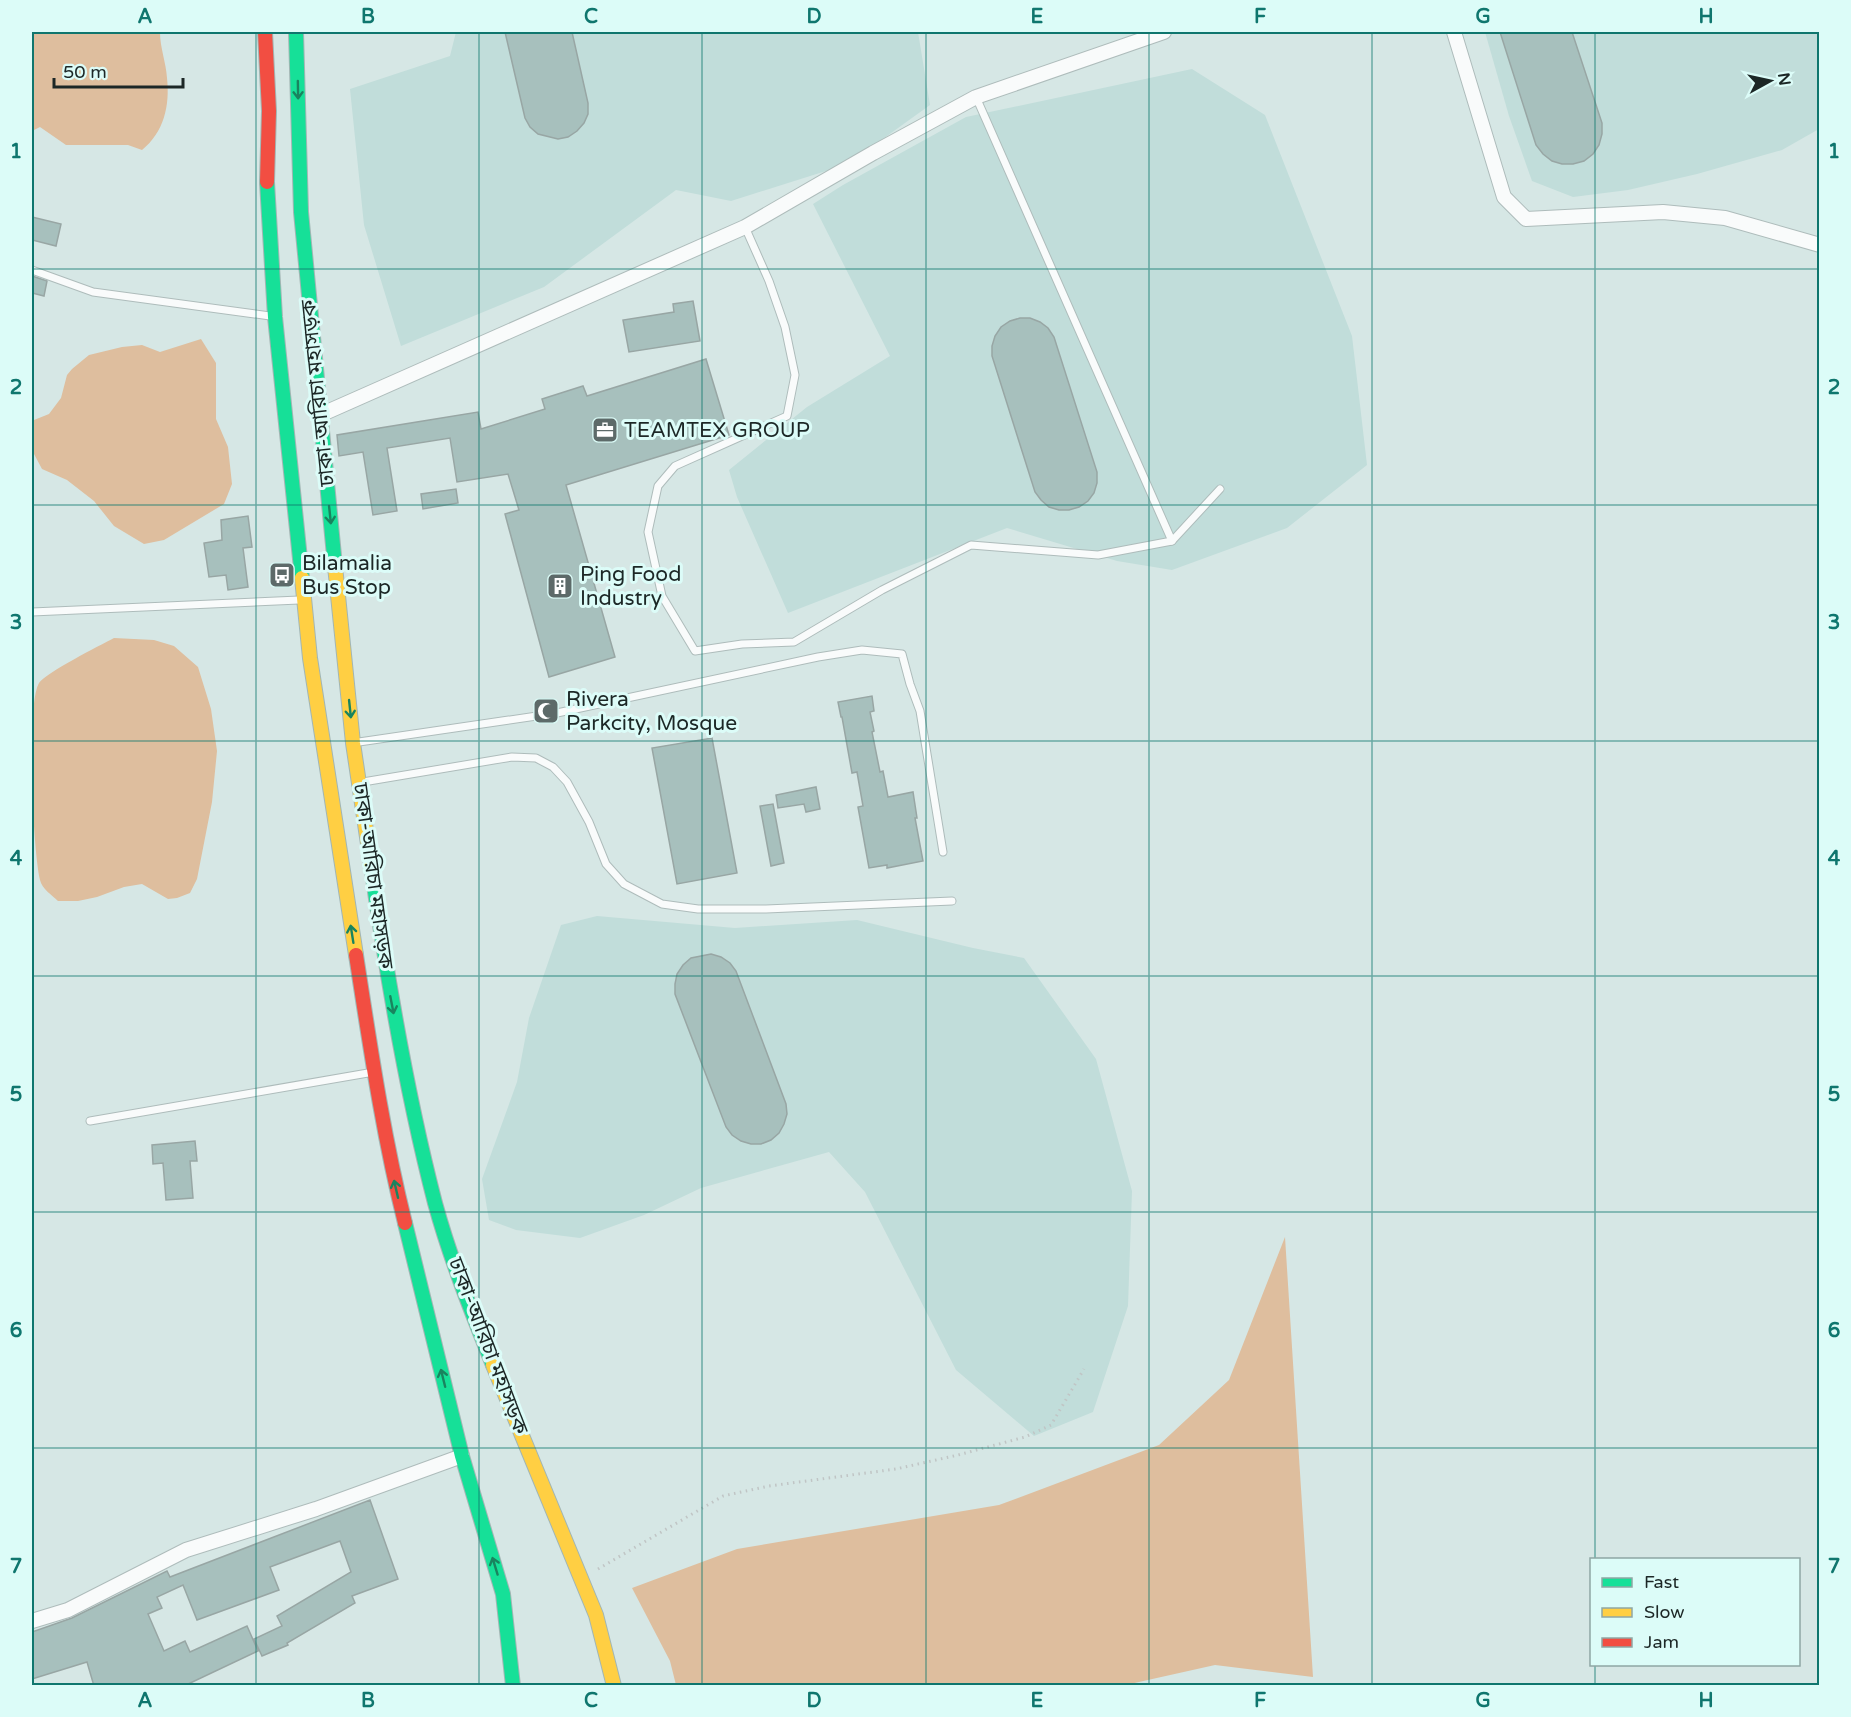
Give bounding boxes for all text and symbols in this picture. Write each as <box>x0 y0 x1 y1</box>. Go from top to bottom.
text: A <box>138 5 153 29</box>
text: B <box>361 5 375 29</box>
text: C <box>584 5 598 29</box>
text: D <box>806 5 822 29</box>
text: E <box>1031 5 1044 29</box>
text: F <box>1254 5 1266 29</box>
text: G <box>1475 5 1491 29</box>
text: H <box>1698 5 1714 29</box>
scale bar <box>54 51 183 89</box>
north arrow <box>1740 51 1800 111</box>
text: 50 m <box>63 61 107 83</box>
text: N <box>1773 71 1795 87</box>
one-way arrow <box>292 79 303 99</box>
text: 1 <box>10 140 22 164</box>
text: 1 <box>1828 140 1840 164</box>
street label: ঢাকা-আরিচা মহাসড়ক <box>296 297 340 489</box>
text: 2 <box>10 376 22 400</box>
text: 2 <box>1828 376 1840 400</box>
office icon: TEAMTEX GROUP <box>590 415 620 445</box>
place label: TEAMTEX GROUP <box>624 418 810 443</box>
one-way arrow <box>325 504 336 524</box>
place label: Bilamalia Bus Stop <box>302 551 392 600</box>
bus stop icon: Bilamalia Bus Stop <box>267 560 297 590</box>
place label: Ping Food Industry <box>580 562 681 611</box>
building icon: Ping Food Industry <box>545 571 575 601</box>
text: 3 <box>10 611 22 635</box>
text: 3 <box>1828 611 1840 635</box>
place label: Rivera Parkcity, Mosque <box>566 687 737 736</box>
mosque icon: Rivera Parkcity, Mosque <box>531 696 561 726</box>
one-way arrow <box>345 698 356 718</box>
street label: ঢাকা-আরিচা মহাসড়ক <box>347 780 399 972</box>
text: 4 <box>10 847 23 871</box>
text: 4 <box>1828 847 1841 871</box>
one-way arrow <box>347 925 358 945</box>
one-way arrow <box>387 995 398 1015</box>
text: 5 <box>10 1083 22 1107</box>
text: 5 <box>1828 1083 1840 1107</box>
one-way arrow <box>390 1179 402 1198</box>
street label: ঢাকা-আরিচা মহাসড়ক <box>442 1253 534 1439</box>
text: 6 <box>10 1319 22 1343</box>
text: 6 <box>1828 1319 1840 1343</box>
one-way arrow <box>436 1369 448 1388</box>
text: 7 <box>10 1555 22 1579</box>
text: 7 <box>1828 1555 1840 1579</box>
one-way arrow <box>489 1557 500 1576</box>
legend <box>1590 1558 1800 1666</box>
text: Fast <box>1644 1571 1679 1593</box>
text: Slow <box>1644 1601 1685 1623</box>
text: Jam <box>1644 1631 1679 1653</box>
text: A <box>138 1689 153 1713</box>
text: B <box>361 1689 375 1713</box>
text: C <box>584 1689 598 1713</box>
text: D <box>806 1689 822 1713</box>
text: E <box>1031 1689 1044 1713</box>
text: F <box>1254 1689 1266 1713</box>
text: G <box>1475 1689 1491 1713</box>
text: H <box>1698 1689 1714 1713</box>

